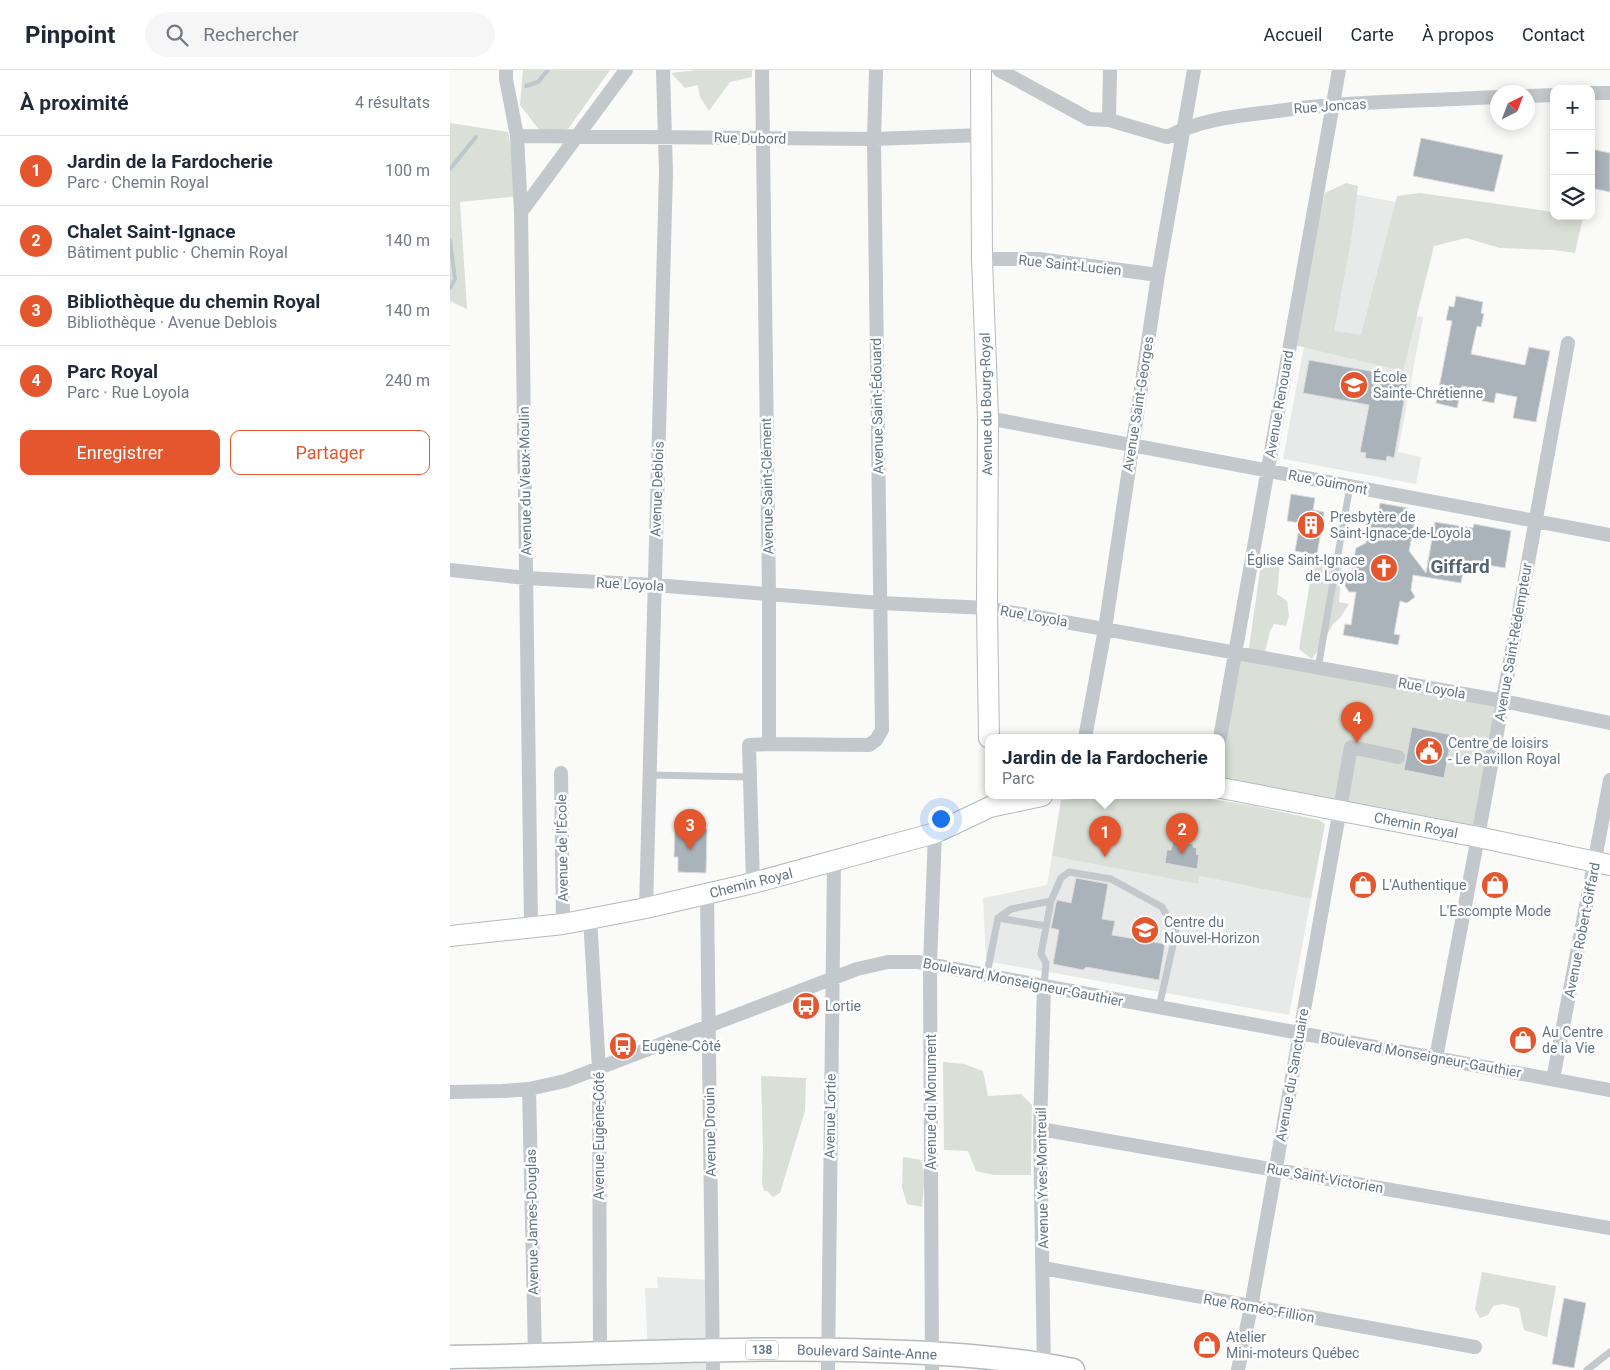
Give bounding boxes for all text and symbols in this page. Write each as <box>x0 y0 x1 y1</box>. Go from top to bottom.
search box <box>145 12 495 57</box>
text: Pinpoint <box>25 21 115 49</box>
icon: search <box>163 21 191 49</box>
text: Rechercher <box>203 23 299 46</box>
text: Accueil <box>1264 24 1322 45</box>
text: Carte <box>1350 24 1394 45</box>
text: À propos <box>1422 24 1494 45</box>
text: Contact <box>1522 24 1585 45</box>
north arrow <box>1490 85 1535 130</box>
map controls <box>1550 85 1595 220</box>
button: + <box>1550 85 1595 130</box>
text: À proximité <box>20 91 129 115</box>
text: 4 résultats <box>355 93 430 112</box>
street label: Rue Joncas <box>1293 95 1367 117</box>
street label: Rue Dubord <box>714 129 786 147</box>
button: − <box>1550 130 1595 175</box>
text: Jardin de la Fardocherie <box>67 150 273 173</box>
text: 1 <box>31 161 41 180</box>
text: 100 m <box>385 161 430 180</box>
text: Parc · Chemin Royal <box>67 173 209 192</box>
button: layers <box>1550 175 1595 220</box>
text: Chalet Saint-Ignace <box>67 220 236 243</box>
text: 2 <box>31 231 41 250</box>
text: 140 m <box>385 231 430 250</box>
text: Bâtiment public · Chemin Royal <box>67 243 288 262</box>
street label: Rue Saint-Lucien <box>1018 252 1122 278</box>
text: Bibliothèque du chemin Royal <box>67 290 320 313</box>
text: 3 <box>31 301 41 320</box>
text: 140 m <box>385 301 430 320</box>
text: Bibliothèque · Avenue Deblois <box>67 313 277 332</box>
street label: Avenue du Bourg-Royal <box>977 332 995 476</box>
street label: Avenue Saint-Georges <box>1119 335 1157 473</box>
street label: Avenue Saint-Édouard <box>867 338 886 474</box>
street label: Avenue Renouard <box>1262 349 1296 459</box>
text: Parc Royal <box>67 360 158 383</box>
place label: École Sainte-Chrétienne <box>1373 368 1483 401</box>
school or university icon: École Sainte-Chrétienne <box>1339 370 1369 400</box>
text: 4 <box>31 371 41 390</box>
text: 240 m <box>385 371 430 390</box>
text: Parc · Rue Loyola <box>67 383 189 402</box>
street label: Avenue du Vieux-Moulin <box>516 406 534 556</box>
street label: Avenue Saint-Clément <box>758 417 776 554</box>
button: Enregistrer <box>20 430 220 475</box>
button: Partager <box>230 430 430 475</box>
street label: Avenue Deblois <box>647 441 667 537</box>
street label: Rue Guimont <box>1287 466 1369 498</box>
place label: Presbytère de Saint-Ignace-de-Loyola <box>1330 509 1471 541</box>
building icon: Presbytère de Saint-Ignace-de-Loyola <box>1296 510 1326 540</box>
place label: Église Saint-Ignace de Loyola <box>1247 551 1365 584</box>
church icon: Église Saint-Ignace de Loyola <box>1369 553 1399 583</box>
district label: Giffard <box>1430 555 1490 578</box>
street label: Avenue Saint-Rédempteur <box>1491 561 1535 723</box>
street label: Rue Loyola <box>596 574 664 594</box>
street label: Rue Loyola <box>999 602 1069 630</box>
street label: Rue Loyola <box>1397 674 1467 702</box>
pin: 4 <box>1341 702 1373 743</box>
popup <box>985 734 1225 799</box>
place label: Centre de loisirs - Le Pavillon Royal <box>1448 735 1560 767</box>
public building icon: Centre de loisirs - Le Pavillon Royal <box>1414 736 1444 766</box>
text: Jardin de la Fardocherie <box>1002 746 1208 769</box>
text: Parc <box>1002 769 1034 788</box>
street label: Avenue de l'École <box>552 794 571 902</box>
your location <box>928 806 954 832</box>
pin: 3 <box>674 809 706 850</box>
street label: Chemin Royal <box>1373 809 1459 841</box>
pin: 2 <box>1166 813 1198 854</box>
pin: 1 <box>1089 816 1121 857</box>
street label: Avenue Robert-Giffard <box>1561 861 1603 999</box>
street label: Chemin Royal <box>708 865 794 901</box>
shop icon: L'Authentique <box>1348 870 1378 900</box>
shop icon: L'Escompte Mode <box>1480 870 1510 900</box>
place label: L'Authentique <box>1382 877 1466 893</box>
place label: L'Escompte Mode <box>1439 903 1551 919</box>
place label: Centre du Nouvel-Horizon <box>1164 914 1260 946</box>
school or university icon: Centre du Nouvel-Horizon <box>1130 915 1160 945</box>
street label: Boulevard Monseigneur-Gauthier <box>922 955 1125 1009</box>
bus stop icon: Lortie <box>791 991 821 1021</box>
place label: Lortie <box>825 998 861 1014</box>
street label: Avenue du Sanctuaire <box>1272 1007 1312 1143</box>
place label: Au Centre de la Vie <box>1542 1024 1603 1056</box>
shop icon: Au Centre de la Vie <box>1508 1025 1538 1055</box>
street label: Boulevard Monseigneur-Gauthier <box>1319 1029 1523 1081</box>
bus stop icon: Eugène-Côté <box>608 1031 638 1061</box>
street label: Avenue du Monument <box>923 1034 939 1170</box>
place label: Eugène-Côté <box>642 1038 721 1054</box>
street label: Avenue Eugène-Côté <box>591 1072 607 1200</box>
street label: Avenue Lortie <box>821 1073 839 1159</box>
street label: Avenue Drouin <box>701 1087 719 1177</box>
street label: Avenue Yves-Montreuil <box>1033 1107 1051 1249</box>
street label: Avenue James-Douglas <box>523 1149 541 1295</box>
street label: Rue Saint-Victorien <box>1265 1160 1385 1196</box>
street label: Rue Roméo-Fillion <box>1202 1290 1316 1326</box>
place label: Atelier Mini-moteurs Québec <box>1226 1329 1359 1361</box>
shop icon: Atelier Mini-moteurs Québec <box>1192 1330 1222 1360</box>
road number: 138 <box>746 1340 778 1360</box>
street label: Boulevard Sainte-Anne <box>797 1342 937 1362</box>

